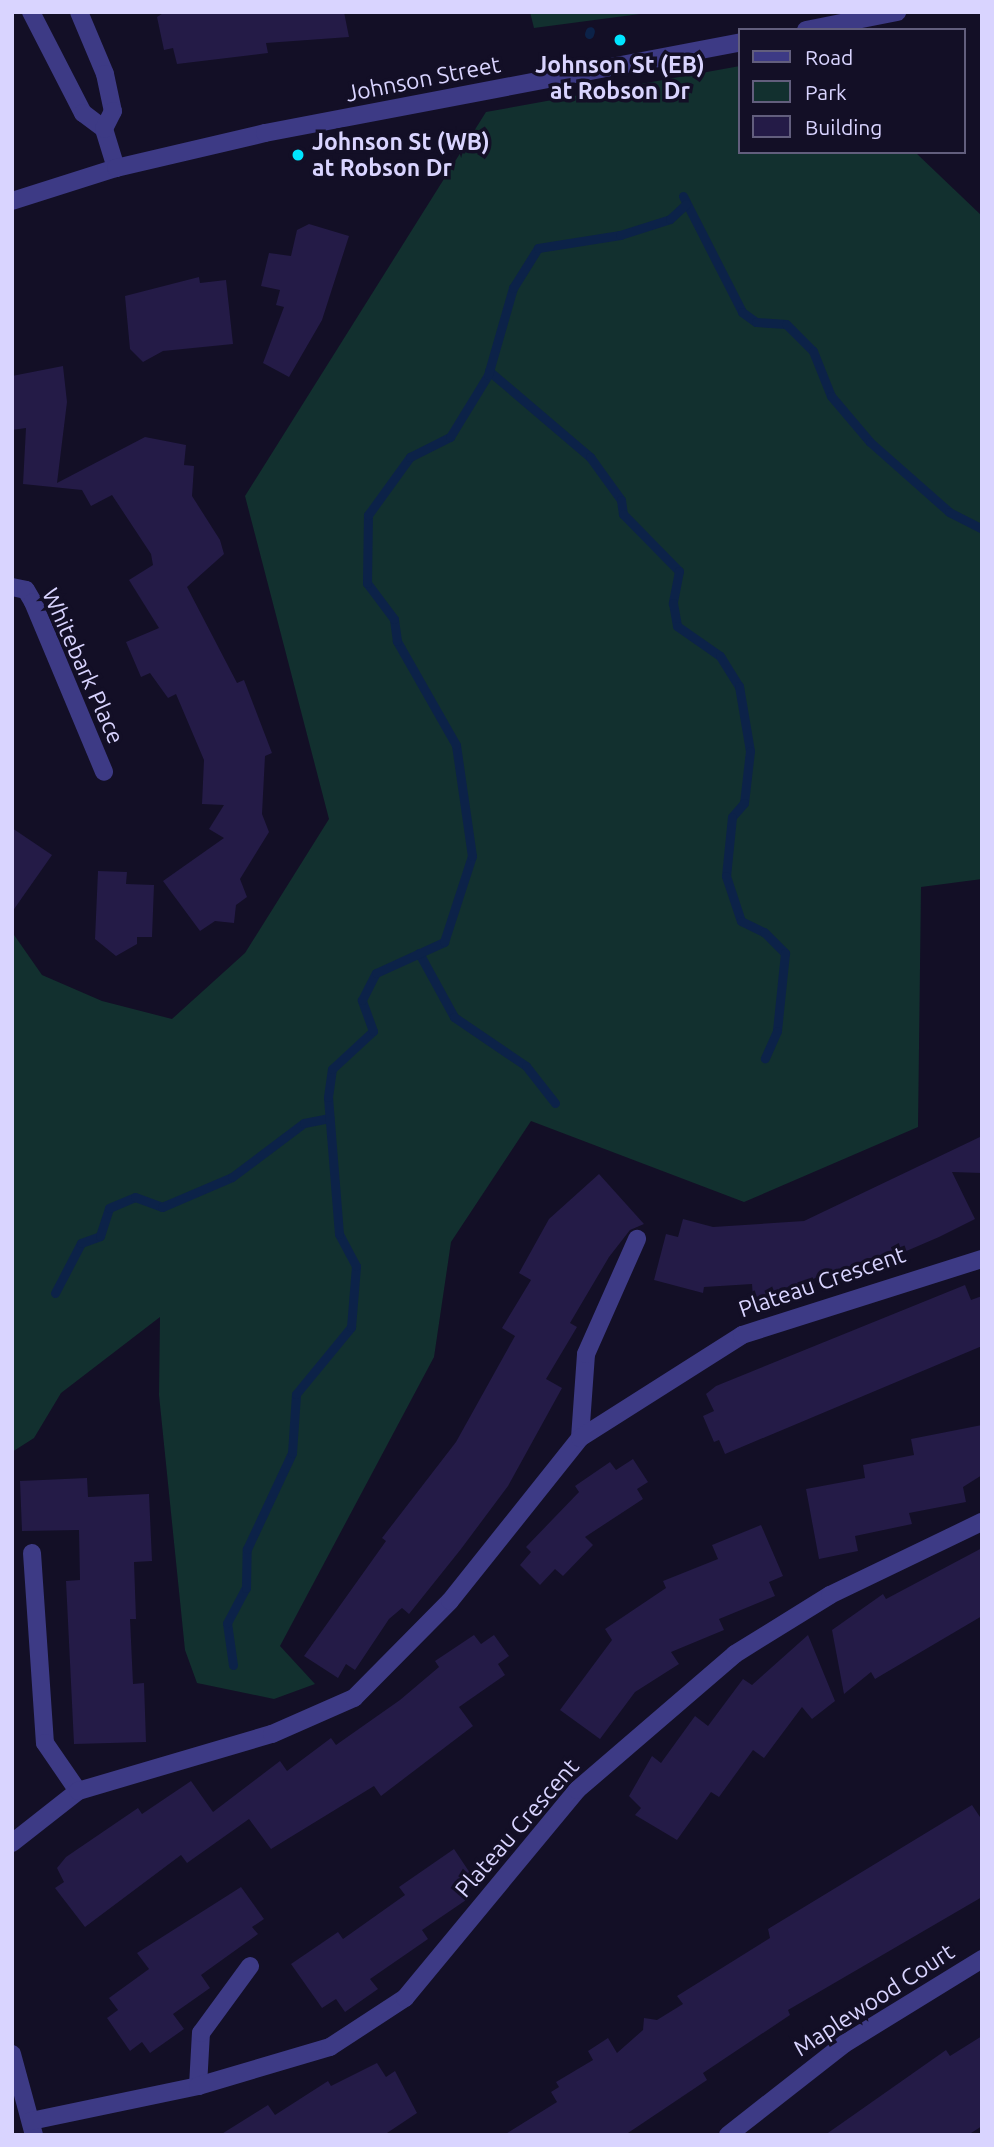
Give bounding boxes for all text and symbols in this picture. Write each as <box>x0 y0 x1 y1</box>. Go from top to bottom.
legend <box>738 28 966 154</box>
marker: Johnson St (EB) at Robson Dr <box>612 32 628 48</box>
text: Road <box>805 45 853 69</box>
street label: Johnson Street <box>343 50 503 108</box>
place label: Johnson St (EB) at Robson Dr <box>535 51 705 105</box>
text: Park <box>805 80 847 104</box>
text: Building <box>805 115 882 139</box>
place label: Johnson St (WB) at Robson Dr <box>312 128 490 182</box>
marker: Johnson St (WB) at Robson Dr <box>290 147 306 163</box>
street label: Whitebark Place <box>36 584 130 748</box>
street label: Plateau Crescent <box>735 1241 909 1323</box>
street label: Plateau Crescent <box>449 1753 585 1903</box>
street label: Maplewood Court <box>789 1938 959 2062</box>

